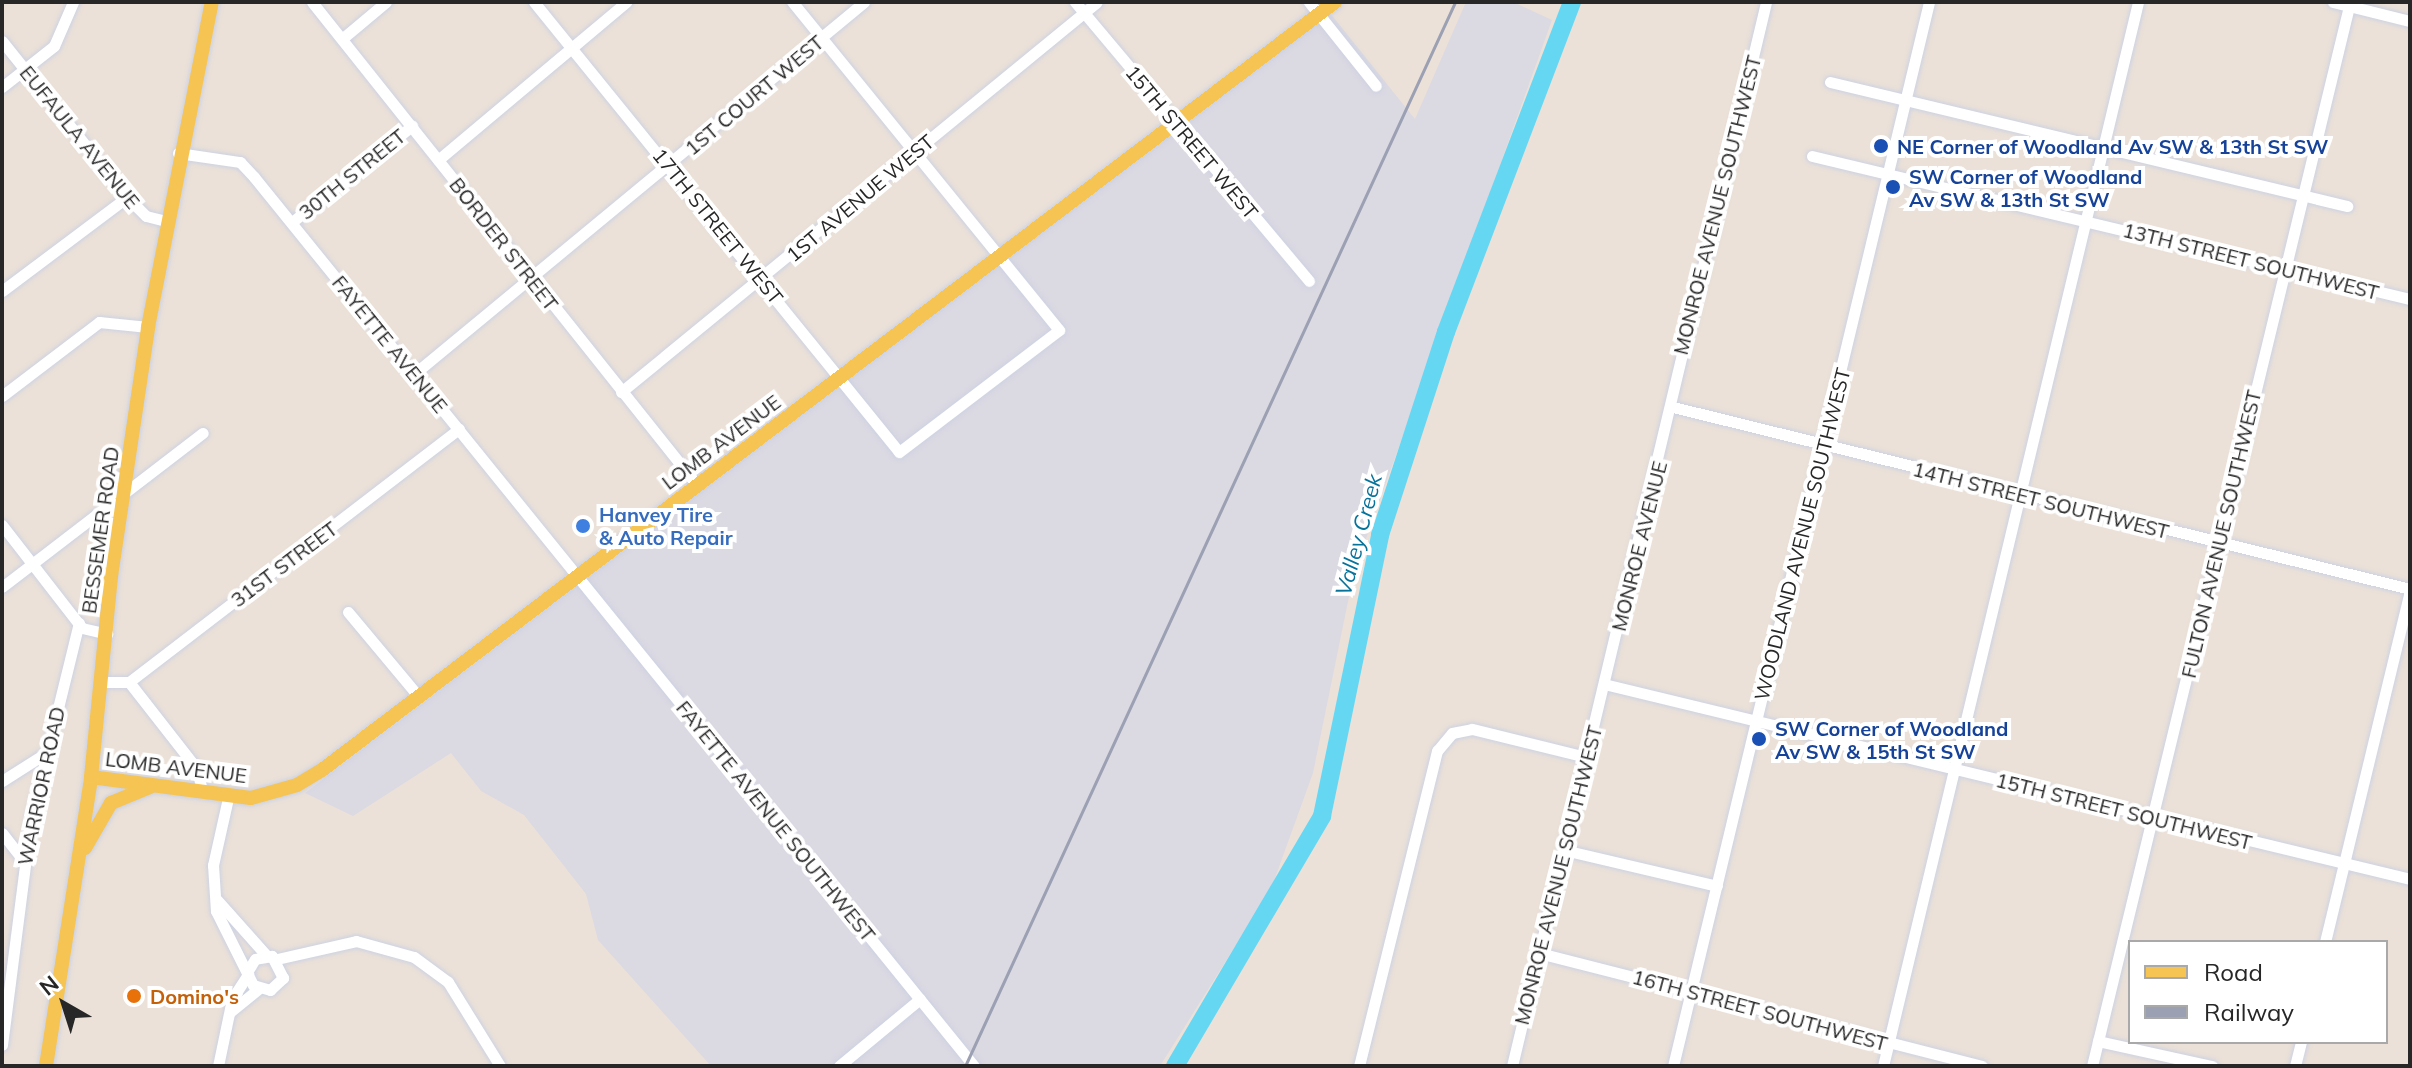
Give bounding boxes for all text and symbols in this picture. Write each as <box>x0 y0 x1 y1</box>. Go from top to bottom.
street label: 1ST COURT WEST <box>680 30 828 160</box>
street label: MONROE AVENUE SOUTHWEST <box>1668 53 1766 357</box>
street label: 15TH STREET WEST <box>1121 60 1263 224</box>
street label: EUFAULA AVENUE <box>15 61 145 213</box>
street label: 30TH STREET <box>294 124 410 224</box>
street label: 1ST AVENUE WEST <box>781 129 939 267</box>
place label: NE Corner of Woodland Av SW & 13th St SW <box>1897 134 2329 158</box>
marker: NE Corner of Woodland Av SW & 13th St SW <box>1872 137 1890 155</box>
street label: 17TH STREET WEST <box>648 143 788 309</box>
place label: SW Corner of Woodland Av SW & 13th St SW <box>1909 164 2142 211</box>
street label: BORDER STREET <box>445 173 563 315</box>
marker: SW Corner of Woodland Av SW & 13th St SW <box>1884 178 1902 196</box>
street label: 13TH STREET SOUTHWEST <box>2120 218 2382 304</box>
street label: FAYETTE AVENUE <box>327 271 453 417</box>
street label: WOODLAND AVENUE SOUTHWEST <box>1749 365 1855 703</box>
street label: FULTON AVENUE SOUTHWEST <box>2176 388 2266 680</box>
street label: LOMB AVENUE <box>657 390 785 494</box>
street label: BESSEMER ROAD <box>76 445 124 615</box>
street label: 14TH STREET SOUTHWEST <box>1910 457 2172 543</box>
street label: MONROE AVENUE <box>1606 459 1672 633</box>
water label: Valley Creek <box>1330 471 1388 599</box>
place label: Hanvey Tire & Auto Repair <box>599 502 733 549</box>
street label: 31ST STREET <box>226 516 342 612</box>
marker: Hanvey Tire & Auto Repair <box>574 517 592 535</box>
street label: FAYETTE AVENUE SOUTHWEST <box>671 696 881 946</box>
street label: WARRIOR ROAD <box>12 704 70 868</box>
place label: SW Corner of Woodland Av SW & 15th St SW <box>1775 716 2008 763</box>
street label: MONROE AVENUE SOUTHWEST <box>1509 723 1607 1027</box>
marker: SW Corner of Woodland Av SW & 15th St SW <box>1750 730 1768 748</box>
street label: LOMB AVENUE <box>104 746 248 788</box>
street label: 15TH STREET SOUTHWEST <box>1993 768 2255 854</box>
legend <box>2128 940 2388 1044</box>
text: Road <box>2204 957 2263 987</box>
north arrow <box>24 964 104 1044</box>
street label: 16TH STREET SOUTHWEST <box>1630 964 1890 1056</box>
text: N <box>34 969 64 1001</box>
place label: Domino's <box>150 984 239 1008</box>
marker: Domino's <box>125 987 143 1005</box>
text: Railway <box>2204 997 2294 1027</box>

